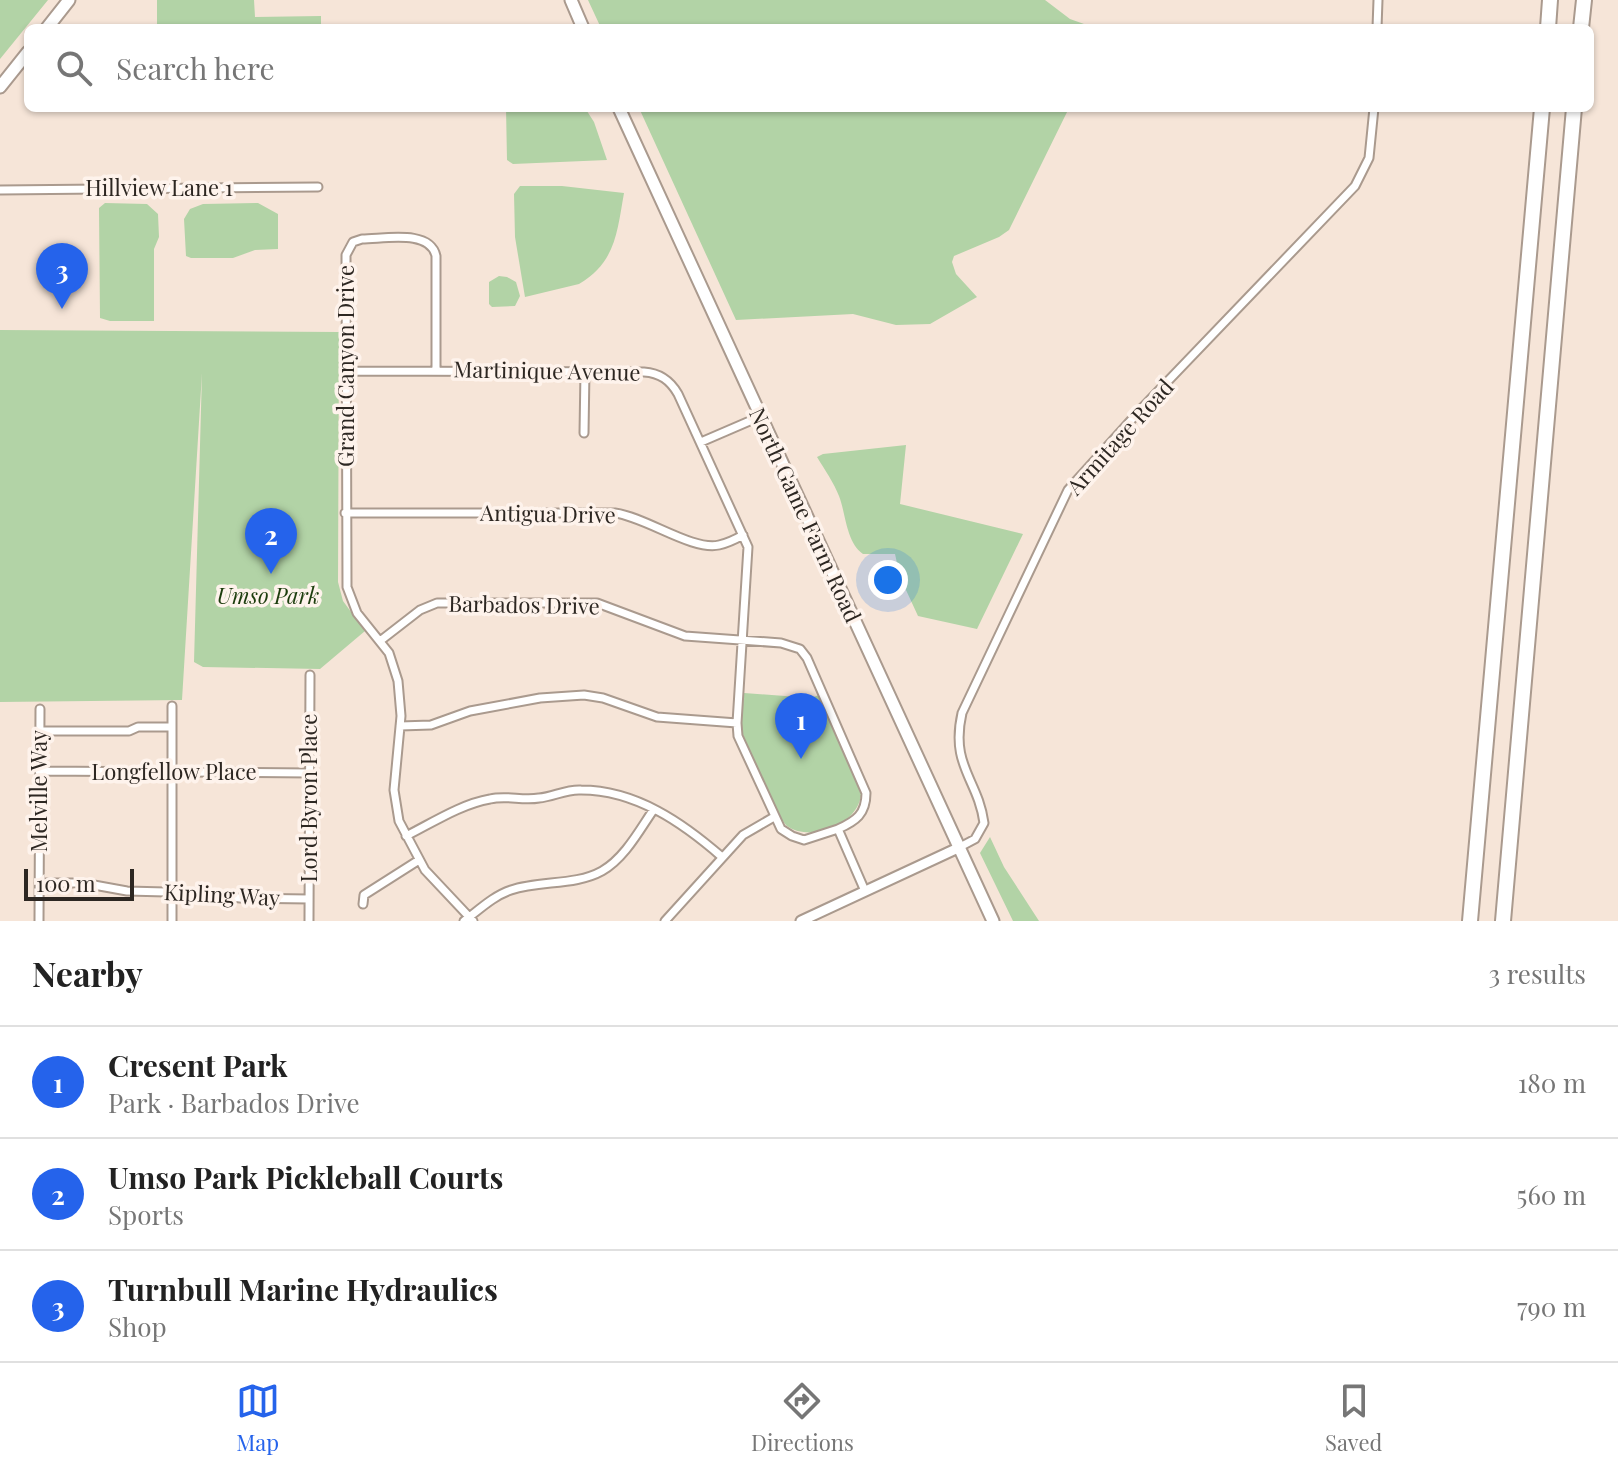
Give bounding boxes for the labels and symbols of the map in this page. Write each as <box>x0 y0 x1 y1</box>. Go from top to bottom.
street label: Hillview Lane 1 <box>85 172 233 202</box>
pin: 3 <box>36 243 88 309</box>
street label: Grand Canyon Drive <box>330 265 360 467</box>
street label: Martinique Avenue <box>453 353 641 387</box>
street label: Armitage Road <box>1058 372 1180 502</box>
street label: North Game Farm Road <box>743 402 869 627</box>
street label: Antigua Drive <box>479 497 616 529</box>
pin: 2 <box>245 508 297 574</box>
your location <box>868 560 908 600</box>
park label: Umso Park <box>217 580 319 610</box>
street label: Barbados Drive <box>448 588 600 620</box>
pin: 1 <box>775 693 827 759</box>
street label: Lord Byron Place <box>293 714 323 882</box>
street label: Melville Way <box>23 730 53 852</box>
street label: Longfellow Place <box>91 756 257 786</box>
scale bar <box>24 865 134 901</box>
street label: Kipling Way <box>163 876 281 912</box>

